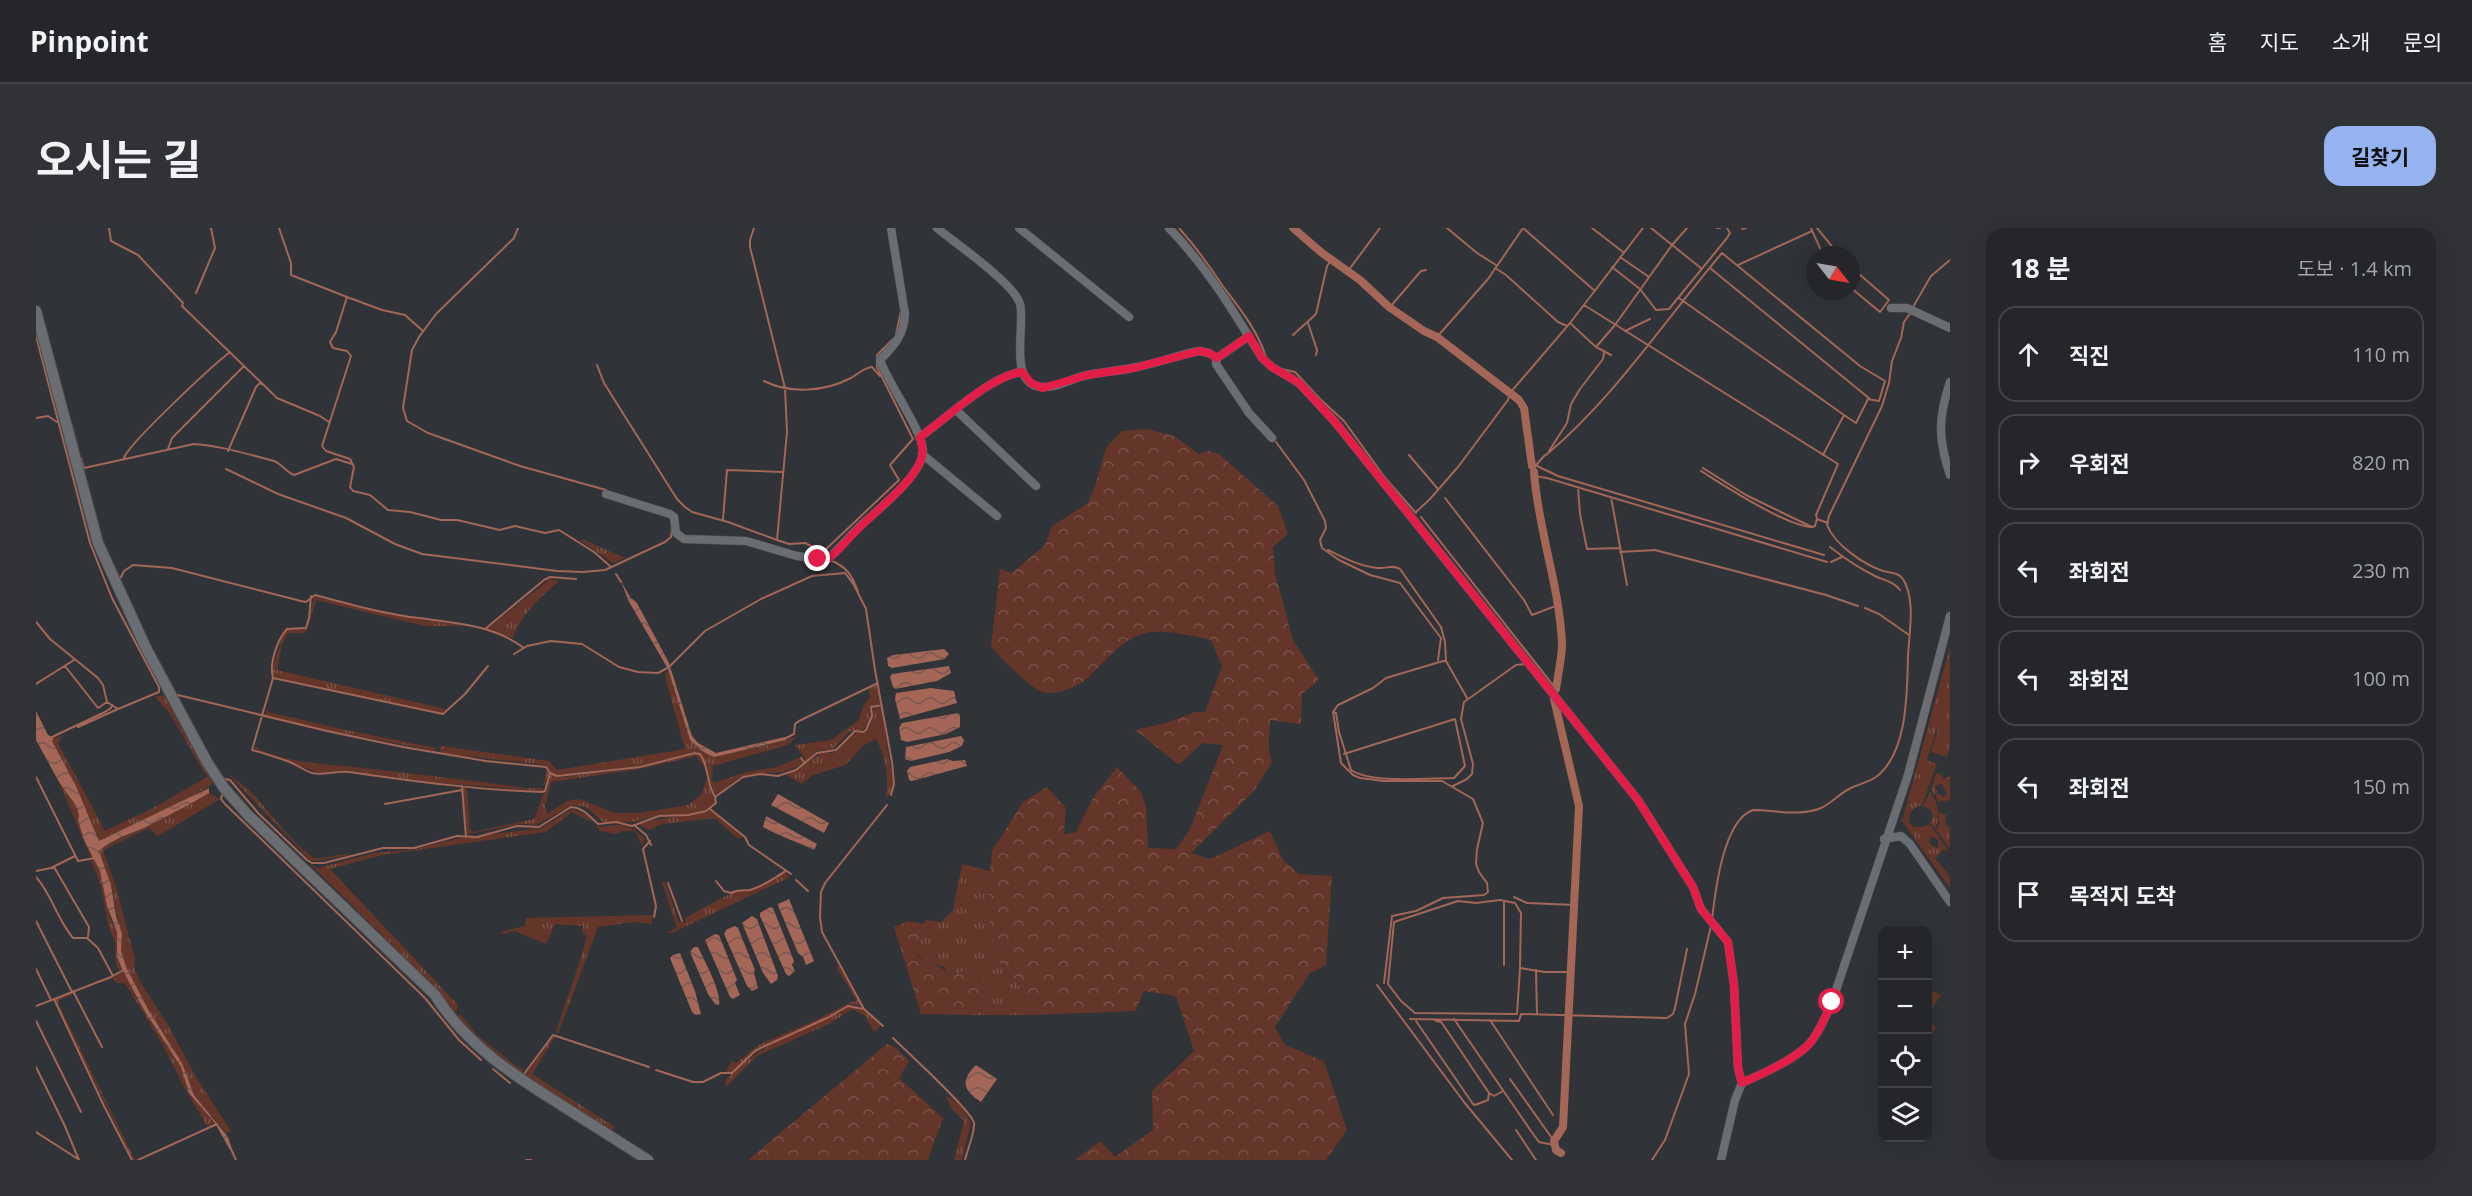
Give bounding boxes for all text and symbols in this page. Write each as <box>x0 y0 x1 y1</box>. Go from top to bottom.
text: Pinpoint <box>30 22 149 60</box>
text: 홈 <box>2208 28 2227 56</box>
text: 지도 <box>2260 28 2299 56</box>
text: 소개 <box>2332 28 2370 56</box>
text: 문의 <box>2403 28 2442 56</box>
button: 길찾기 <box>2324 126 2436 186</box>
text: 오시는 길 <box>36 130 201 187</box>
north arrow <box>1806 246 1860 300</box>
text: 18 분 <box>2010 250 2070 286</box>
text: 도보 · 1.4 km <box>2297 255 2412 282</box>
icon: ahead <box>2012 338 2045 371</box>
text: 직진 <box>2069 340 2109 370</box>
text: 110 m <box>2352 341 2410 368</box>
icon: right <box>2012 446 2045 479</box>
text: 우회전 <box>2069 448 2130 478</box>
text: 820 m <box>2352 449 2410 476</box>
route end <box>804 545 830 571</box>
icon: left <box>2012 554 2045 587</box>
text: 좌회전 <box>2069 556 2130 586</box>
text: 230 m <box>2352 557 2410 584</box>
icon: left <box>2012 662 2045 695</box>
text: 좌회전 <box>2069 664 2130 694</box>
text: 100 m <box>2352 665 2410 692</box>
icon: left <box>2012 770 2045 803</box>
text: 좌회전 <box>2069 772 2130 802</box>
text: 150 m <box>2352 773 2410 800</box>
icon: arrive <box>2012 878 2045 911</box>
text: 목적지 도착 <box>2069 880 2176 910</box>
map controls <box>1878 926 1932 1142</box>
button: + <box>1878 926 1932 980</box>
button: − <box>1878 980 1932 1034</box>
route start <box>1818 988 1844 1014</box>
button: locate <box>1878 1034 1932 1088</box>
button: layers <box>1878 1088 1932 1142</box>

